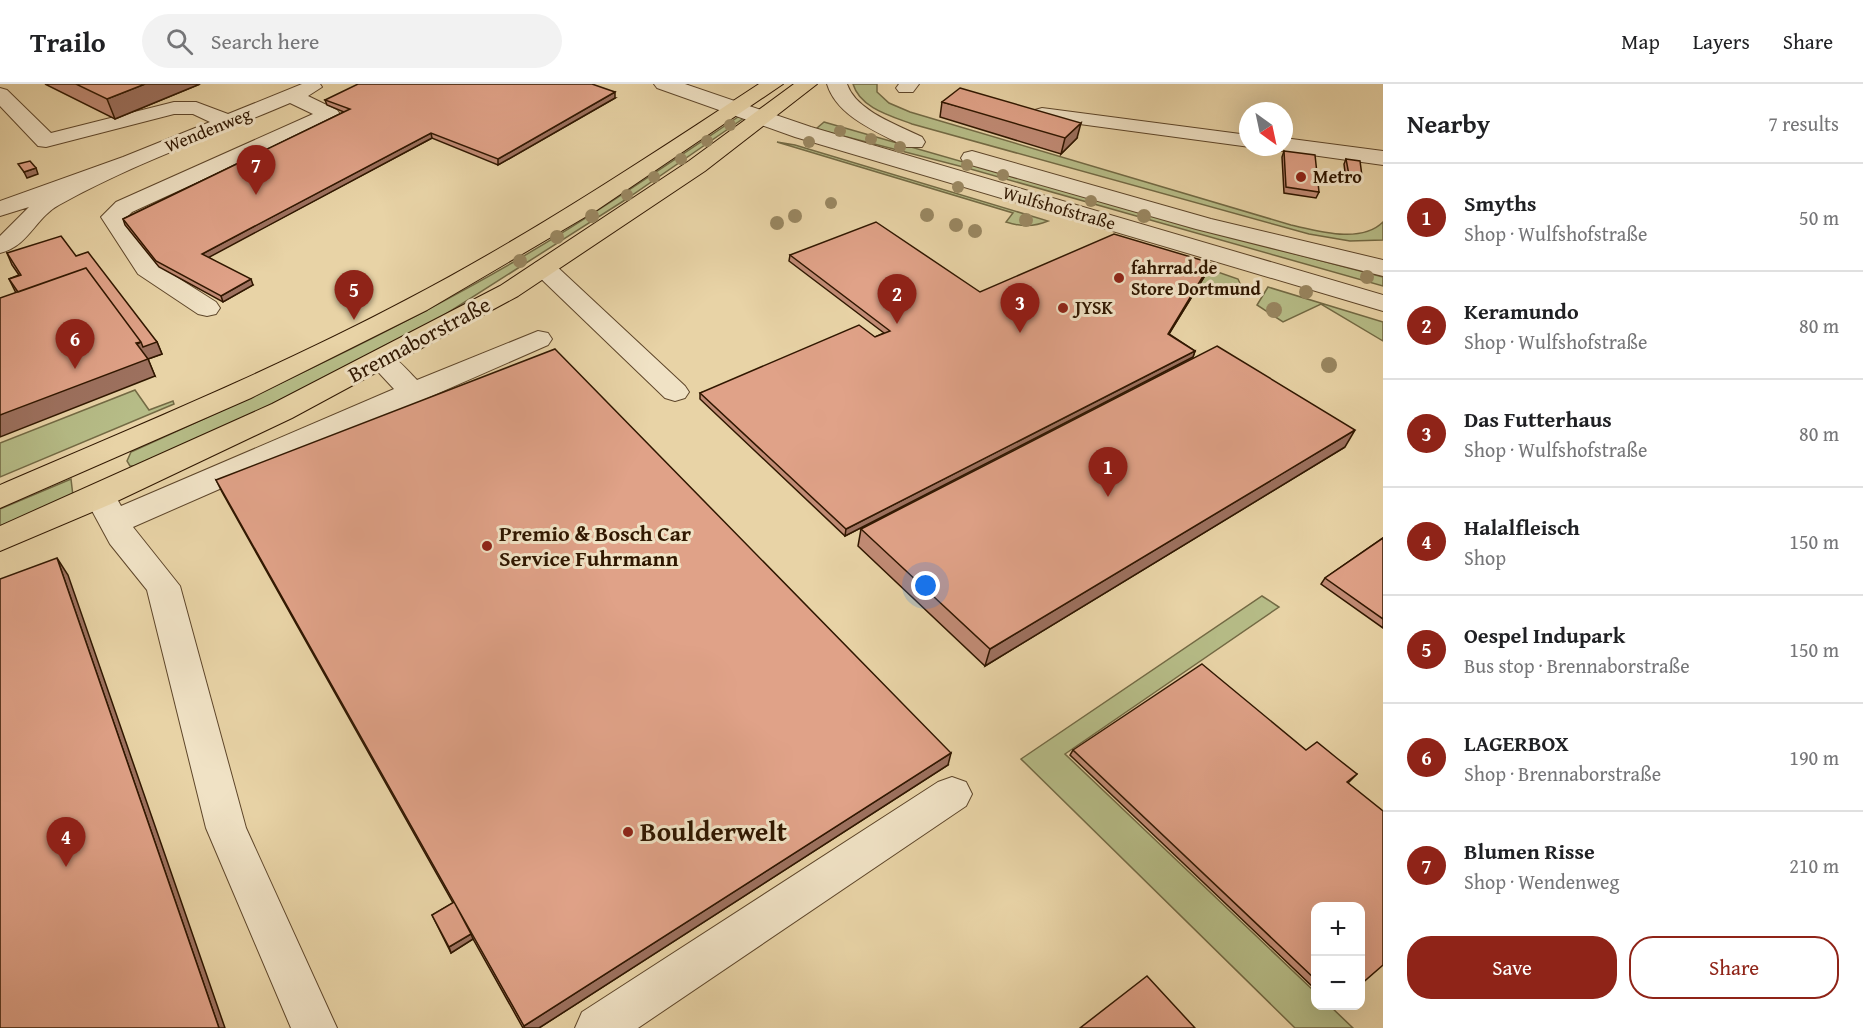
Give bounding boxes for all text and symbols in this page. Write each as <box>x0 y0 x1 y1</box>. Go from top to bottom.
search box <box>142 14 562 68</box>
text: Trailo <box>30 21 106 62</box>
icon: search <box>163 25 196 58</box>
text: Search here <box>211 25 319 57</box>
text: Map <box>1621 26 1660 57</box>
text: Layers <box>1693 26 1750 57</box>
text: Share <box>1783 26 1833 57</box>
street label: Wendenweg <box>161 100 255 159</box>
north arrow <box>1239 102 1293 156</box>
text: Nearby <box>1407 104 1490 143</box>
text: 7 results <box>1768 109 1839 138</box>
pin: 7 <box>236 146 276 195</box>
place label: Metro <box>1313 163 1362 190</box>
marker: Metro <box>1294 170 1308 184</box>
street label: Wulfshofstraße <box>999 179 1119 237</box>
text: Smyths <box>1464 187 1536 219</box>
text: 1 <box>1421 203 1432 232</box>
text: 50 m <box>1799 203 1839 232</box>
text: Shop · Wulfshofstraße <box>1464 219 1647 248</box>
place label: fahrrad.de Store Dortmund <box>1131 254 1261 302</box>
pin: 5 <box>334 270 374 320</box>
marker: fahrrad.de Store Dortmund <box>1112 271 1126 285</box>
pin: 2 <box>878 274 916 324</box>
pin: 3 <box>1000 284 1040 333</box>
street label: Brennaborstraße <box>342 288 496 390</box>
place label: JYSK <box>1072 294 1113 321</box>
text: Keramundo <box>1464 295 1579 327</box>
marker: JYSK <box>1056 301 1070 315</box>
text: 2 <box>1421 311 1432 340</box>
text: 80 m <box>1799 311 1839 340</box>
pin: 6 <box>56 320 94 369</box>
text: Shop · Wulfshofstraße <box>1464 327 1647 356</box>
text: Das Futterhaus <box>1464 403 1612 435</box>
text: 3 <box>1421 419 1432 448</box>
text: 80 m <box>1799 419 1839 448</box>
text: Shop · Wulfshofstraße <box>1464 435 1647 464</box>
pin: 1 <box>1088 448 1128 497</box>
text: Halalfleisch <box>1464 511 1580 543</box>
place label: Premio & Bosch Car Service Fuhrmann <box>499 517 691 574</box>
text: 4 <box>1421 527 1432 556</box>
text: 150 m <box>1789 527 1839 556</box>
marker: Premio & Bosch Car Service Fuhrmann <box>480 539 494 553</box>
text: Shop <box>1464 543 1506 572</box>
your location <box>911 571 940 600</box>
text: Oespel Indupark <box>1464 619 1625 651</box>
text: 5 <box>1421 635 1432 664</box>
text: 150 m <box>1789 635 1839 664</box>
text: Bus stop · Brennaborstraße <box>1464 651 1690 680</box>
text: LAGERBOX <box>1464 727 1569 759</box>
text: 6 <box>1421 743 1432 772</box>
text: 190 m <box>1789 743 1839 772</box>
text: Shop · Brennaborstraße <box>1464 759 1661 788</box>
place label: Boulderwelt <box>640 811 787 851</box>
pin: 4 <box>46 818 86 867</box>
marker: Boulderwelt <box>621 825 635 839</box>
text: Blumen Risse <box>1464 835 1595 867</box>
text: 7 <box>1421 851 1432 880</box>
text: 210 m <box>1789 851 1839 880</box>
text: Shop · Wendenweg <box>1464 867 1619 896</box>
map controls <box>1311 902 1365 1010</box>
button: + <box>1311 902 1365 956</box>
button: Save <box>1407 936 1617 999</box>
button: Share <box>1629 936 1839 999</box>
button: − <box>1311 956 1365 1010</box>

